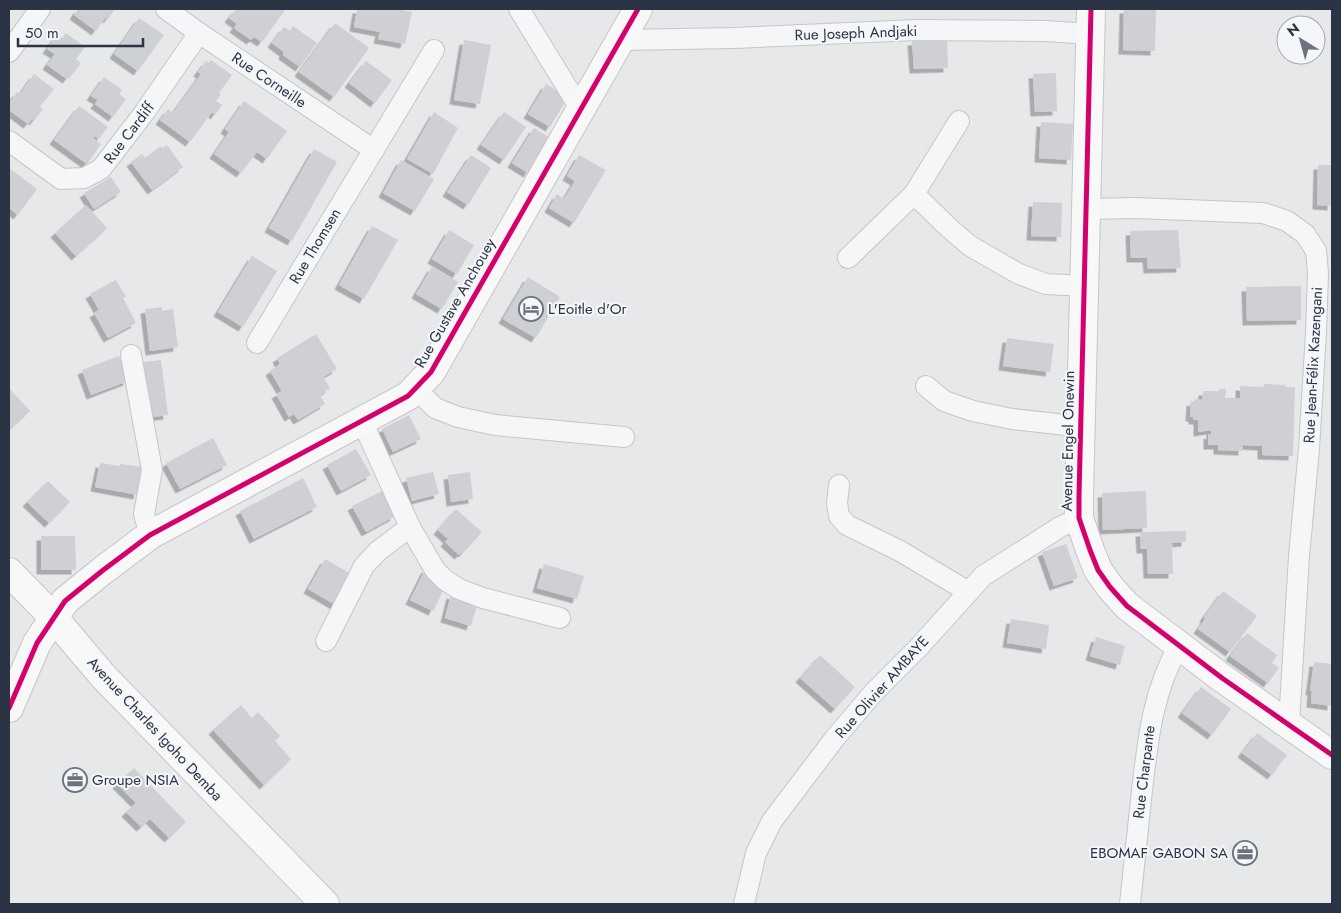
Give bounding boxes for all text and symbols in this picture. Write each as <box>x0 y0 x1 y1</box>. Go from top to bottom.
scale bar <box>18 15 142 47</box>
north arrow <box>1276 15 1326 65</box>
text: N <box>1283 18 1304 41</box>
street label: Rue Joseph Andjaki <box>794 20 918 46</box>
text: 50 m <box>25 22 59 44</box>
street label: Rue Corneille <box>227 47 311 113</box>
street label: Rue Cardiff <box>98 97 160 168</box>
street label: Rue Thomsen <box>284 204 346 288</box>
street label: Rue Gustave Anchouey <box>409 234 501 372</box>
street label: Rue Jean-Félix Kazengani <box>1298 286 1328 444</box>
hotel icon: L'Eoitle d'Or <box>518 296 544 322</box>
place label: L'Eoitle d'Or <box>548 298 628 320</box>
street label: Avenue Engel Onewin <box>1056 370 1080 512</box>
street label: Rue Olivier AMBAYE <box>830 631 934 743</box>
street label: Avenue Charles Igoho Demba <box>82 652 228 806</box>
street label: Rue Charpante <box>1127 724 1161 820</box>
office icon: Groupe NSIA <box>62 767 88 793</box>
place label: Groupe NSIA <box>92 769 179 791</box>
office icon: EBOMAF GABON SA <box>1232 840 1258 866</box>
place label: EBOMAF GABON SA <box>1090 842 1228 864</box>

